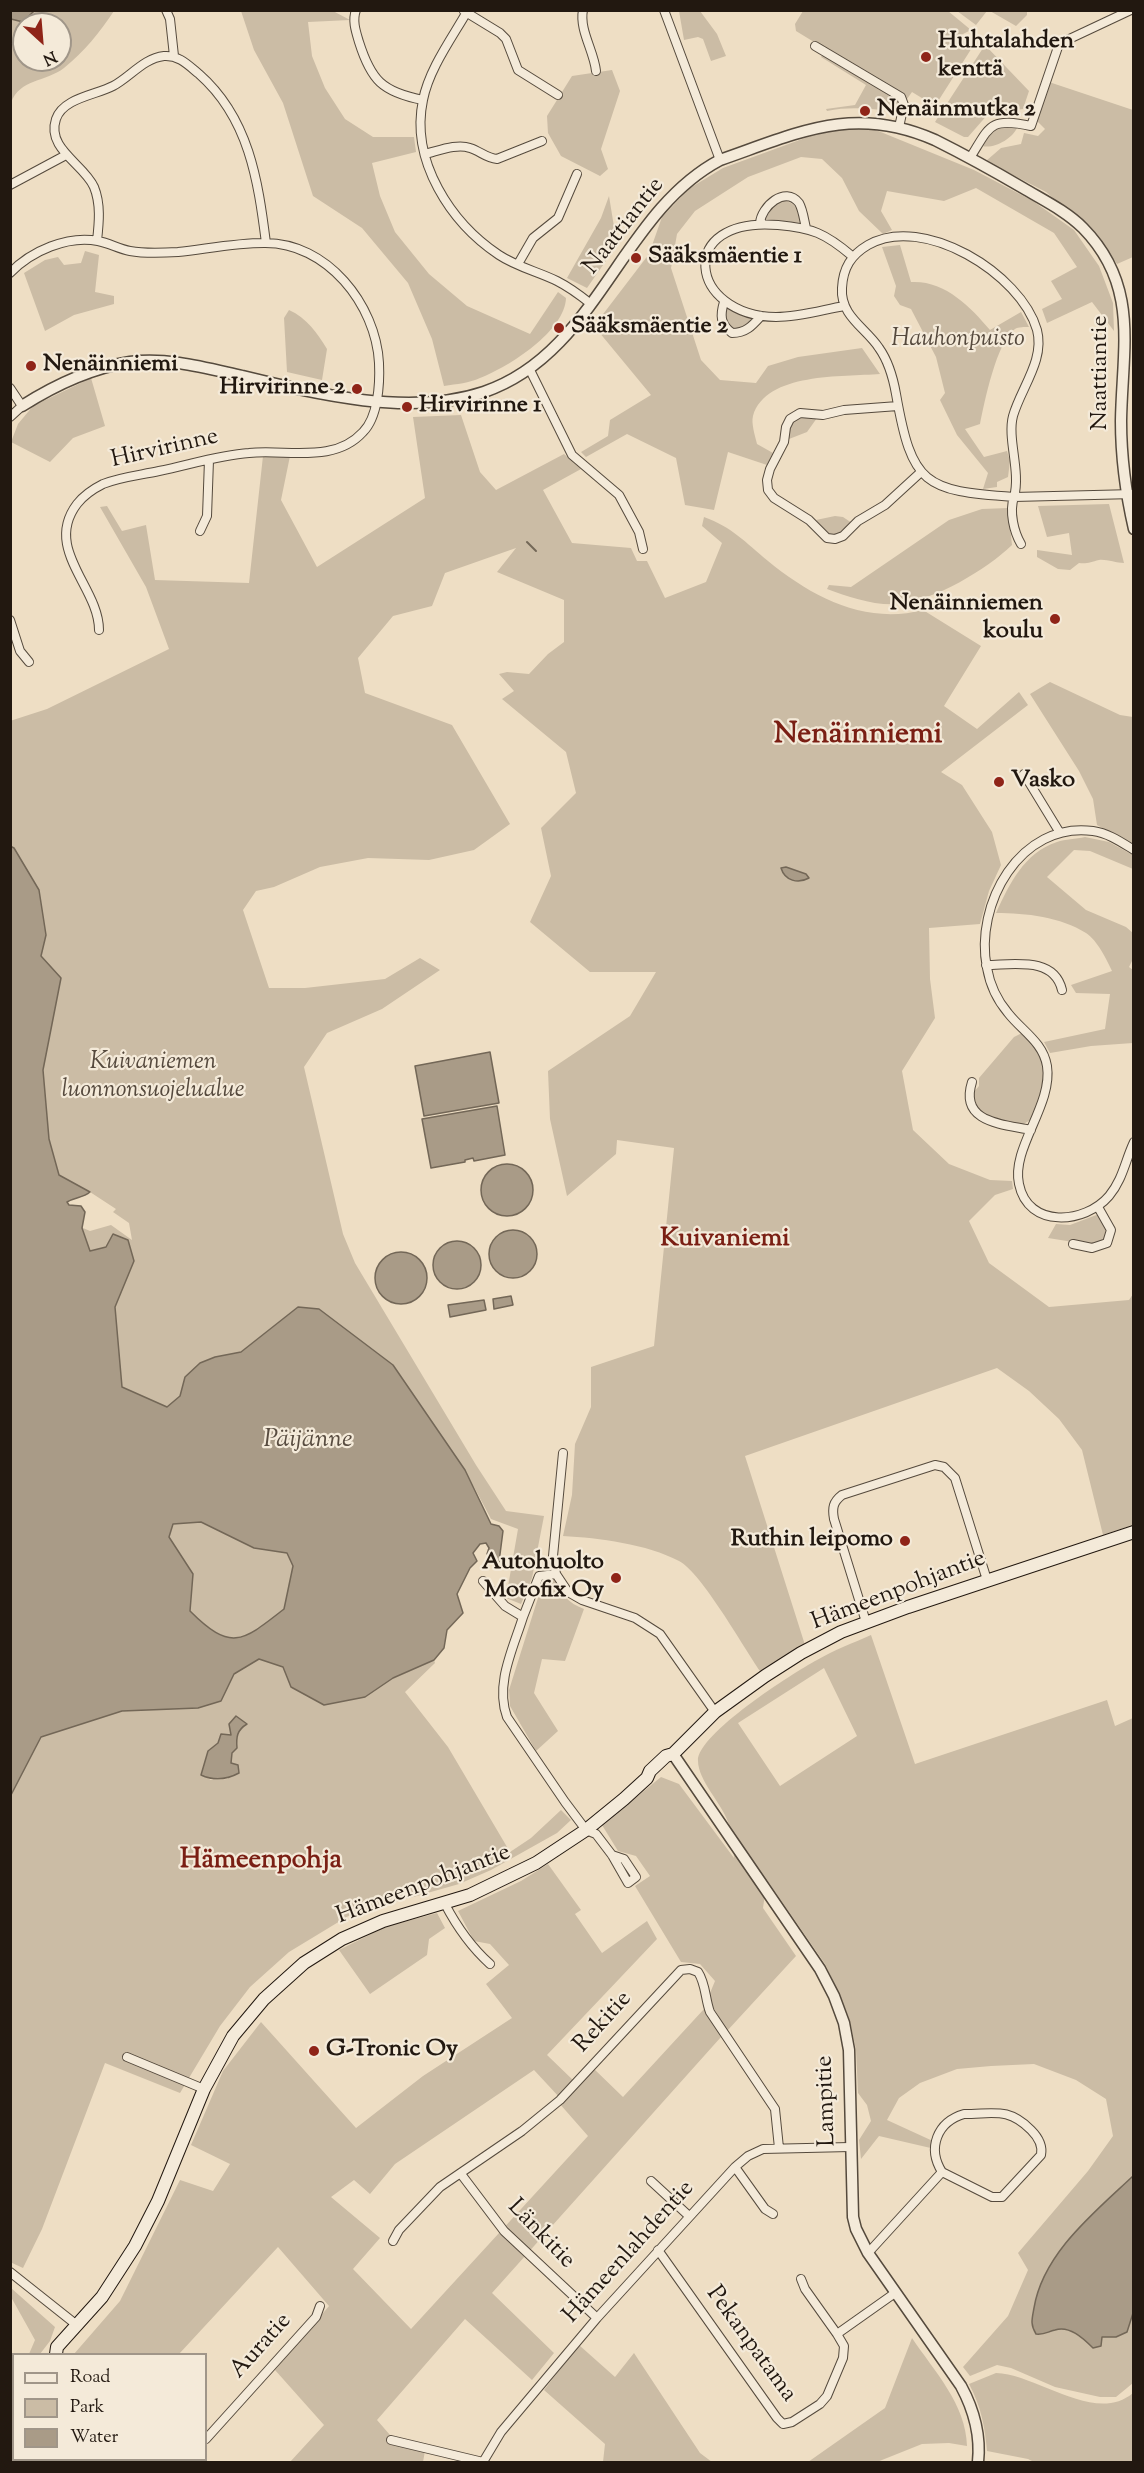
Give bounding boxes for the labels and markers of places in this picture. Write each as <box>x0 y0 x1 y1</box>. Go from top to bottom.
place label: Huhtalahden kenttä <box>938 29 1074 85</box>
marker: Huhtalahden kenttä <box>919 50 933 64</box>
place label: Nenäinmutka 2 <box>877 97 1035 125</box>
marker: Nenäinmutka 2 <box>858 104 872 118</box>
place label: Sääksmäentie 1 <box>648 244 802 272</box>
marker: Sääksmäentie 1 <box>629 251 643 265</box>
place label: Sääksmäentie 2 <box>571 314 728 342</box>
marker: Sääksmäentie 2 <box>552 321 566 335</box>
place label: Nenäinniemi <box>43 352 178 380</box>
marker: Nenäinniemi <box>24 359 38 373</box>
place label: Hirvirinne 2 <box>220 375 345 403</box>
marker: Hirvirinne 2 <box>350 382 364 396</box>
place label: Hirvirinne 1 <box>419 393 541 421</box>
marker: Hirvirinne 1 <box>400 400 414 414</box>
place label: Nenäinniemen koulu <box>890 591 1043 647</box>
marker: Nenäinniemen koulu <box>1048 612 1062 626</box>
place label: Vasko <box>1011 768 1075 796</box>
marker: Vasko <box>992 775 1006 789</box>
place label: Ruthin leipomo <box>731 1527 893 1555</box>
marker: Ruthin leipomo <box>898 1534 912 1548</box>
place label: Autohuolto Motofix Oy <box>482 1550 604 1606</box>
marker: Autohuolto Motofix Oy <box>609 1571 623 1585</box>
place label: G-Tronic Oy <box>326 2037 458 2065</box>
marker: G-Tronic Oy <box>307 2044 321 2058</box>

